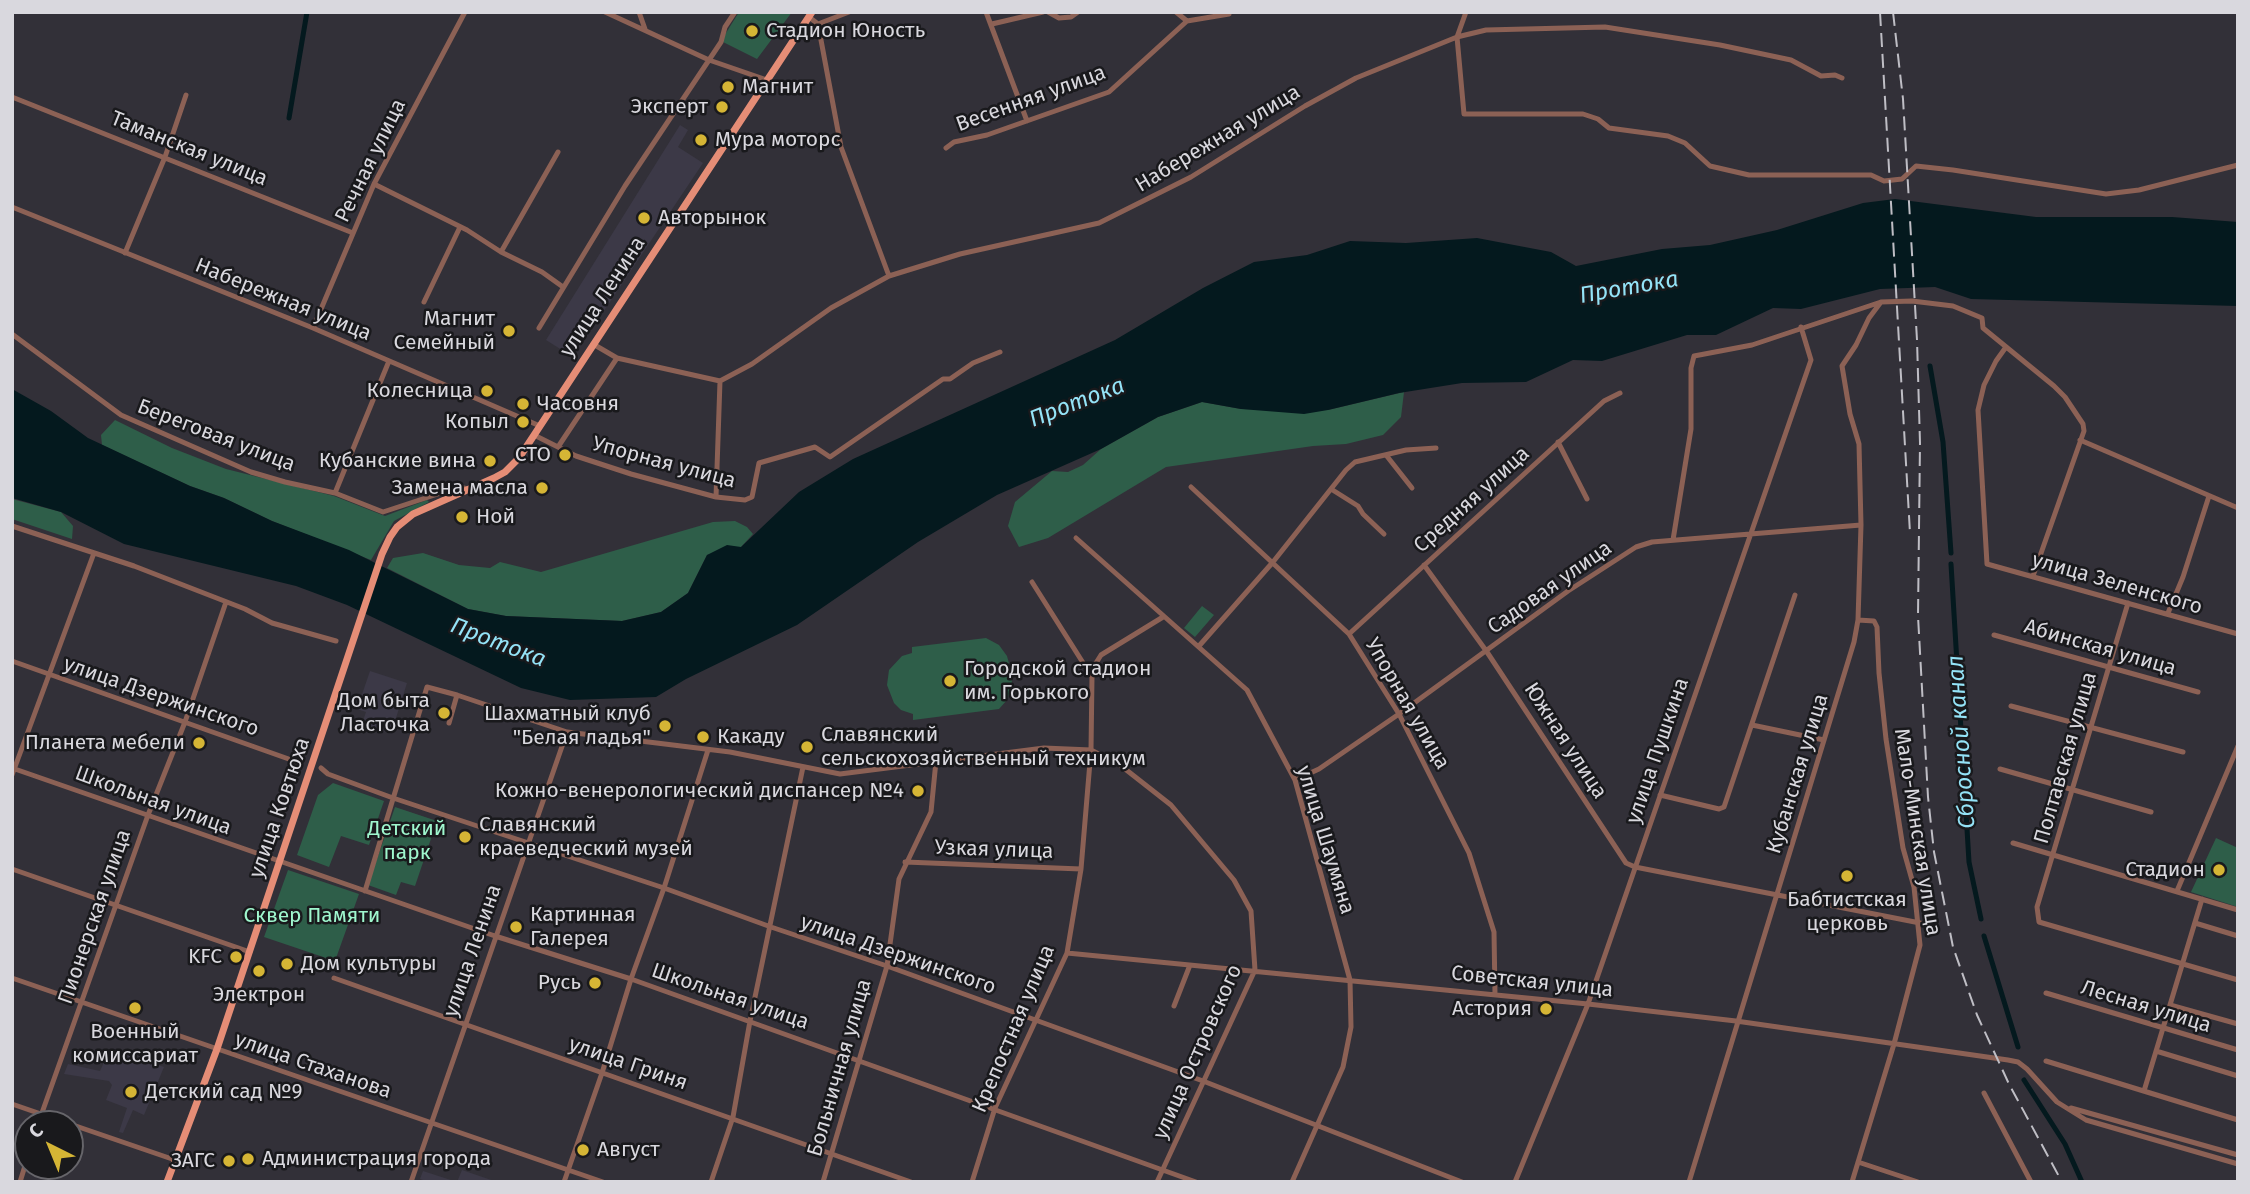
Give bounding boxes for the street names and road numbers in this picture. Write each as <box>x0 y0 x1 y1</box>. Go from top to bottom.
street label: Весенняя улица <box>953 60 1109 138</box>
street label: Набережная улица <box>1131 80 1305 198</box>
street label: Речная улица <box>330 95 412 227</box>
street label: Таманская улица <box>107 106 271 192</box>
street label: улица Ленина <box>555 232 651 362</box>
street label: Набережная улица <box>191 253 375 347</box>
street label: Береговая улица <box>134 394 298 478</box>
street label: Упорная улица <box>590 432 738 494</box>
street label: Средняя улица <box>1409 442 1535 558</box>
street label: Садовая улица <box>1483 536 1617 640</box>
street label: улица Зеленского <box>2029 548 2205 620</box>
street label: Абинская улица <box>2021 614 2179 682</box>
street label: Упорная улица <box>1359 634 1455 774</box>
street label: улица Дзержинского <box>60 652 262 742</box>
street label: Полтавская улица <box>2029 669 2103 847</box>
street label: улица Пушкина <box>1621 675 1695 827</box>
street label: Южная улица <box>1518 678 1612 804</box>
street label: Кубанская улица <box>1762 691 1834 857</box>
street label: Мало-Минская улица <box>1888 726 1946 938</box>
street label: улица Ковтюха <box>244 734 316 882</box>
street label: Школьная улица <box>71 761 235 841</box>
street label: улица Шаумяна <box>1290 762 1360 918</box>
street label: Пионерская улица <box>53 826 137 1008</box>
street label: Узкая улица <box>934 835 1054 865</box>
street label: улица Ленина <box>439 882 507 1020</box>
street label: улица Дзержинского <box>797 910 999 1000</box>
street label: Крепостная улица <box>967 941 1061 1117</box>
street label: Школьная улица <box>648 958 812 1036</box>
street label: улица Островского <box>1148 961 1248 1143</box>
street label: Советская улица <box>1450 961 1614 1003</box>
street label: Лесная улица <box>2078 975 2214 1039</box>
street label: Больничная улица <box>803 976 877 1160</box>
street label: улица Стаханова <box>231 1027 395 1105</box>
street label: улица Гриня <box>565 1032 691 1096</box>

